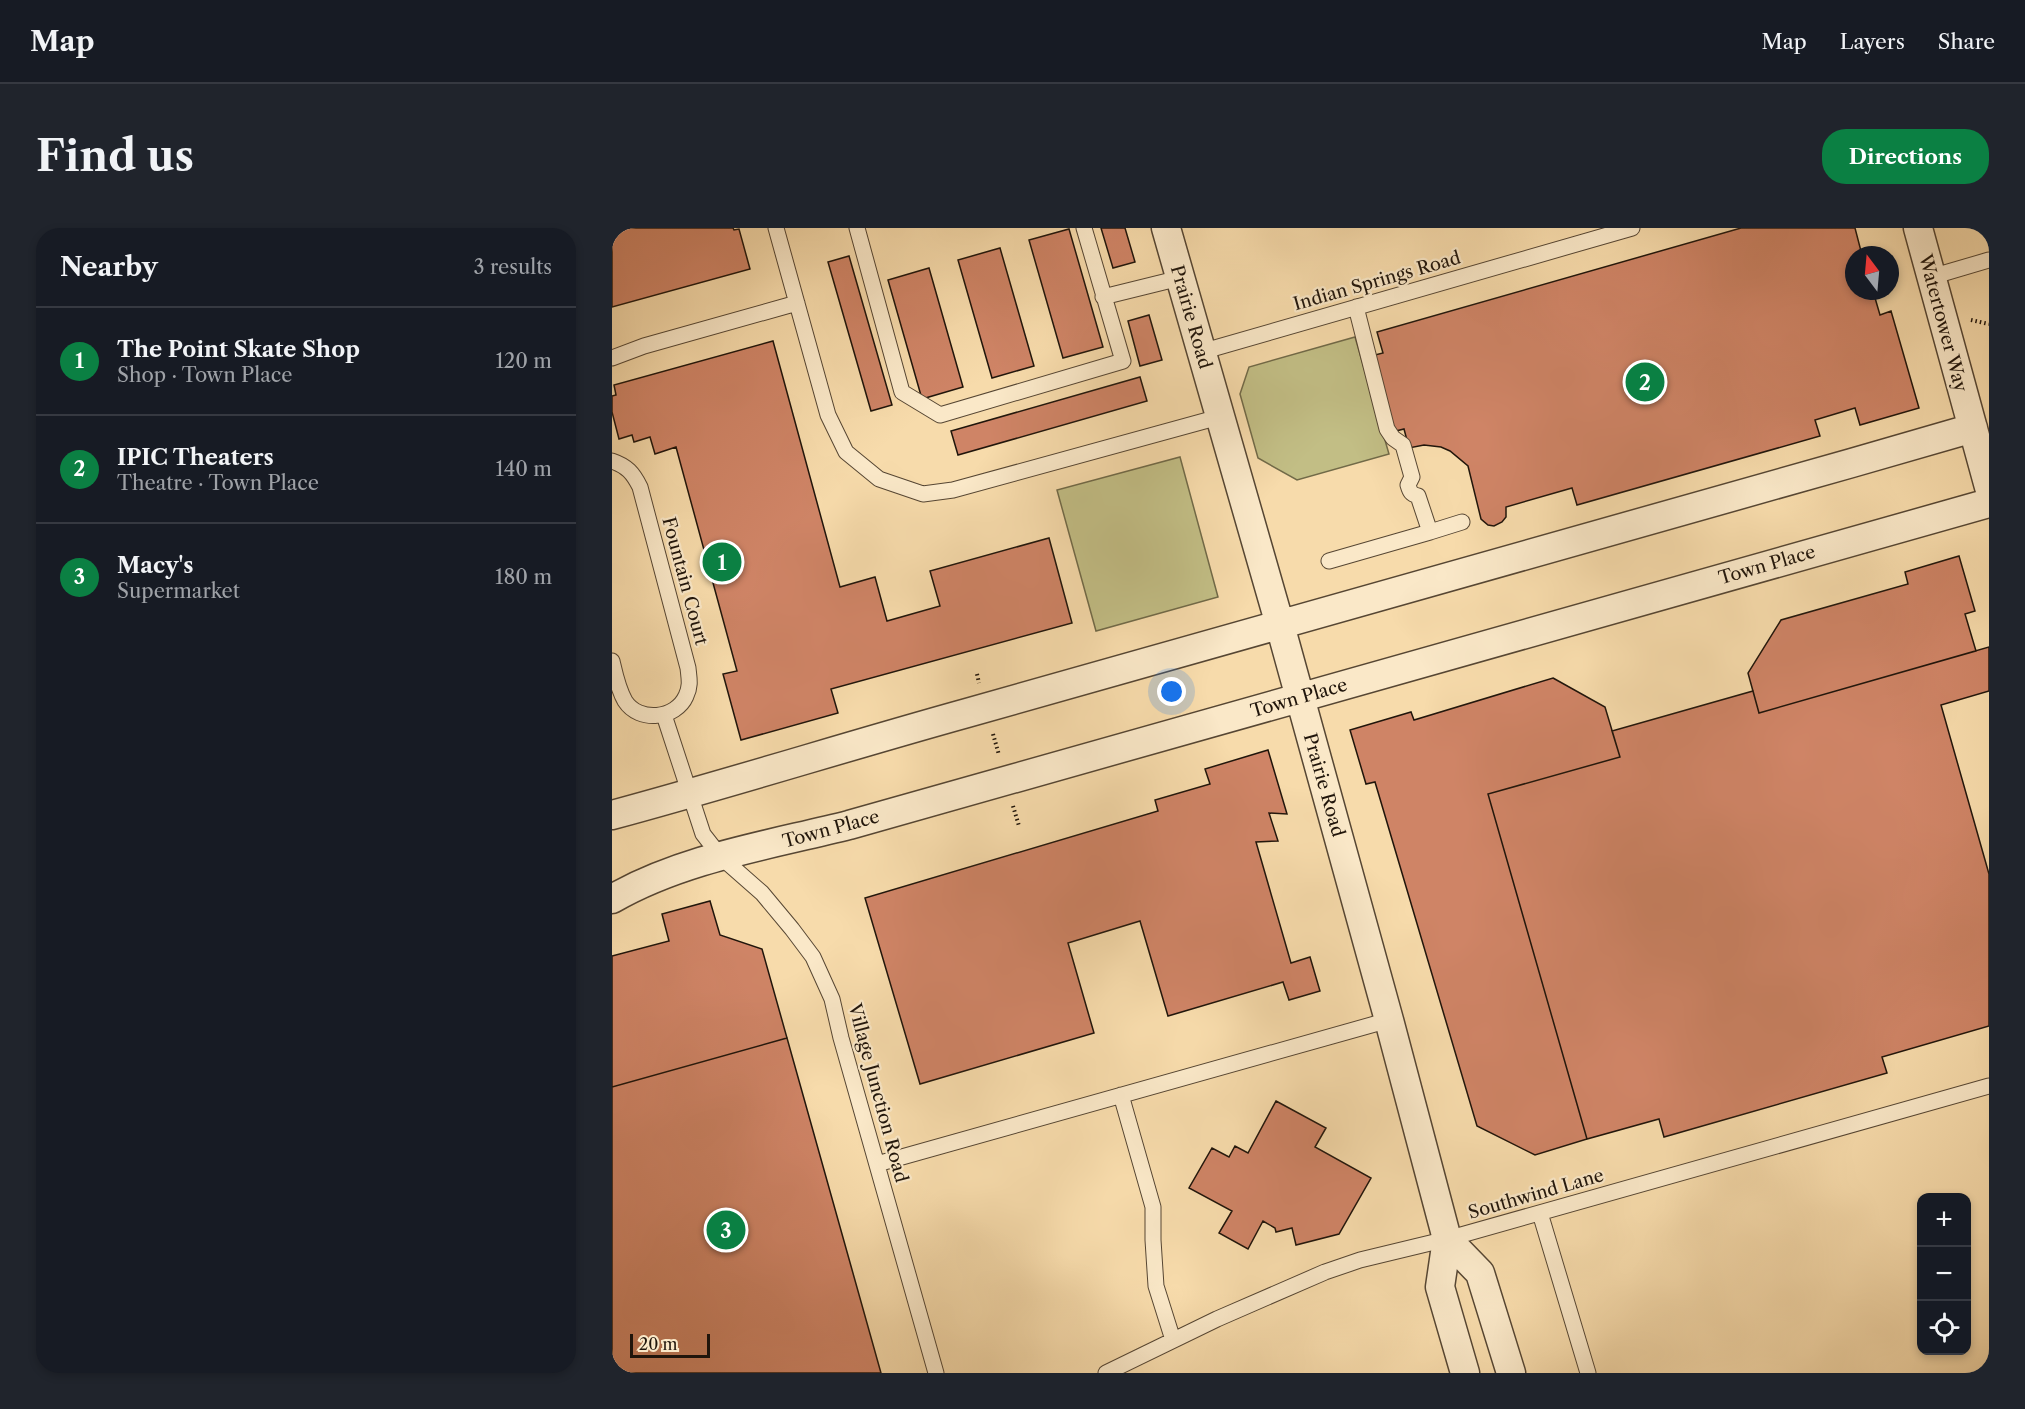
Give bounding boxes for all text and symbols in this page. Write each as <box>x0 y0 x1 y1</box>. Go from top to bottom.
text: Map <box>30 24 94 58</box>
text: Map <box>1762 29 1807 54</box>
text: Layers <box>1840 29 1905 54</box>
text: Share <box>1938 29 1995 54</box>
button: Directions <box>1822 129 1989 184</box>
text: Find us <box>36 130 194 182</box>
north arrow <box>1845 246 1899 300</box>
street label: Indian Springs Road <box>1291 247 1463 315</box>
text: Nearby <box>60 251 158 283</box>
street label: Watertower Way <box>1914 251 1972 395</box>
text: 3 results <box>474 255 552 279</box>
street label: Prairie Road <box>1166 263 1216 371</box>
text: The Point Skate Shop <box>117 336 360 363</box>
text: 1 <box>75 349 84 373</box>
text: 120 m <box>495 349 552 373</box>
pin: 2 <box>1626 360 1664 404</box>
text: Shop · Town Place <box>117 363 292 387</box>
text: IPIC Theaters <box>117 444 274 471</box>
text: 2 <box>74 457 85 481</box>
text: 140 m <box>495 457 552 481</box>
text: Theatre · Town Place <box>117 471 319 495</box>
street label: Fountain Court <box>657 515 713 648</box>
pin: 1 <box>702 540 742 584</box>
street label: Town Place <box>1716 541 1818 589</box>
text: Macy's <box>117 552 193 579</box>
text: 3 <box>74 565 85 589</box>
text: 180 m <box>495 565 552 589</box>
text: Supermarket <box>117 579 240 603</box>
street label: Town Place <box>1248 674 1350 722</box>
your location <box>1157 677 1186 706</box>
street label: Prairie Road <box>1299 731 1349 839</box>
street label: Town Place <box>780 805 882 853</box>
street label: Village Junction Road <box>843 1000 912 1185</box>
street label: Southwind Lane <box>1466 1164 1606 1224</box>
map controls <box>1917 1193 1971 1355</box>
button: + <box>1917 1193 1971 1247</box>
pin: 3 <box>706 1208 746 1252</box>
button: − <box>1917 1247 1971 1301</box>
button: locate <box>1917 1301 1971 1355</box>
scale bar <box>630 1331 710 1358</box>
text: 20 m <box>639 1334 678 1354</box>

